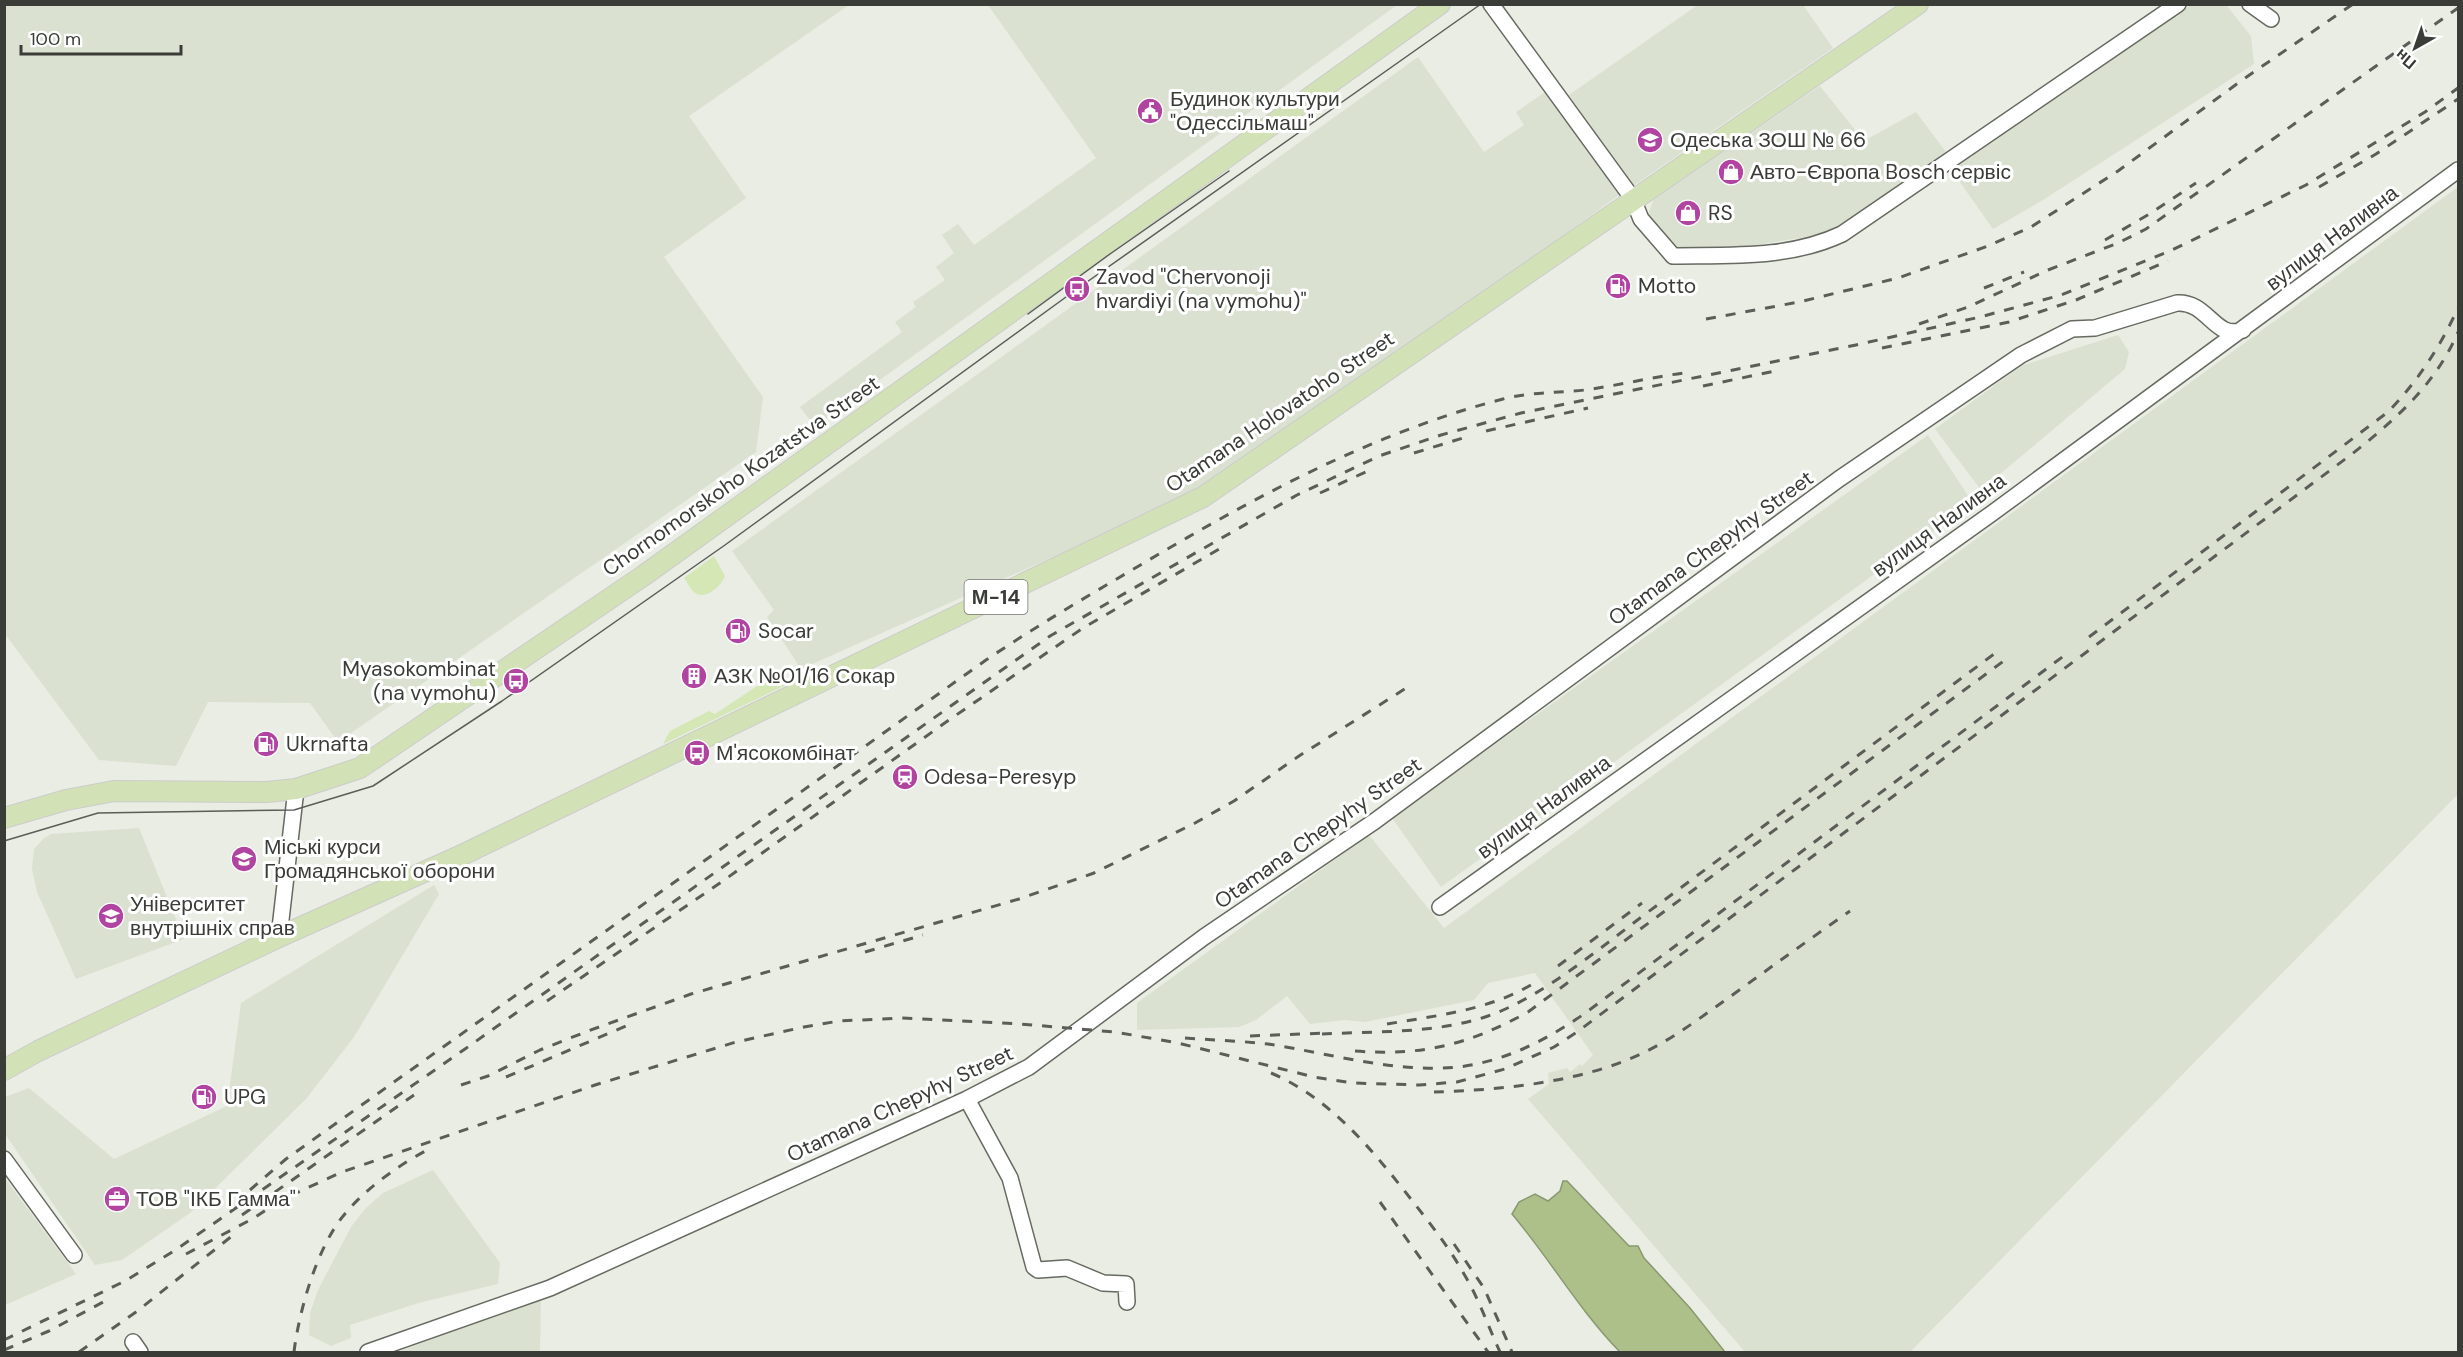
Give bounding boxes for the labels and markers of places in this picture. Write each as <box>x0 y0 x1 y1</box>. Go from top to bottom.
place label: Будинок культури "Одессільмаш" <box>1170 85 1340 137</box>
public building icon: Будинок культури "Одессільмаш" <box>1135 96 1165 126</box>
school or university icon: Одеська ЗОШ № 66 <box>1635 125 1665 155</box>
place label: Одеська ЗОШ № 66 <box>1670 126 1866 154</box>
shop icon: Авто-Європа Bosch сервіс <box>1716 157 1746 187</box>
place label: Авто-Європа Bosch сервіс <box>1750 158 2011 186</box>
shop icon: RS <box>1673 198 1703 228</box>
place label: RS <box>1708 199 1733 227</box>
place label: Zavod "Chervonoji hvardiyi (na vymohu)" <box>1096 263 1307 315</box>
fuel station icon: Motto <box>1603 271 1633 301</box>
place label: Motto <box>1638 272 1696 300</box>
bus stop icon: Zavod "Chervonoji hvardiyi (na vymohu)" <box>1062 274 1092 304</box>
fuel station icon: Socar <box>723 616 753 646</box>
place label: Socar <box>758 617 814 645</box>
place label: Myasokombinat (na vymohu) <box>342 655 496 707</box>
building icon: АЗК №01/16 Сокар <box>679 661 709 691</box>
place label: АЗК №01/16 Сокар <box>714 662 895 690</box>
bus stop icon: Myasokombinat (na vymohu) <box>501 666 531 696</box>
fuel station icon: Ukrnafta <box>251 729 281 759</box>
place label: Ukrnafta <box>286 730 368 758</box>
bus stop icon: М'ясокомбінат <box>682 738 712 768</box>
place label: М'ясокомбінат <box>716 739 855 767</box>
station icon: Odesa-Peresyp <box>890 762 920 792</box>
place label: Odesa-Peresyp <box>924 763 1076 791</box>
place label: Міські курси Громадянської оборони <box>264 833 495 885</box>
school or university icon: Міські курси Громадянської оборони <box>229 844 259 874</box>
place label: Університет внутрішніх справ <box>130 890 295 942</box>
school or university icon: Університет внутрішніх справ <box>96 901 126 931</box>
fuel station icon: UPG <box>189 1082 219 1112</box>
place label: UPG <box>224 1083 266 1111</box>
office icon: ТОВ "ІКБ Гамма" <box>102 1184 132 1214</box>
place label: ТОВ "ІКБ Гамма" <box>136 1185 296 1213</box>

